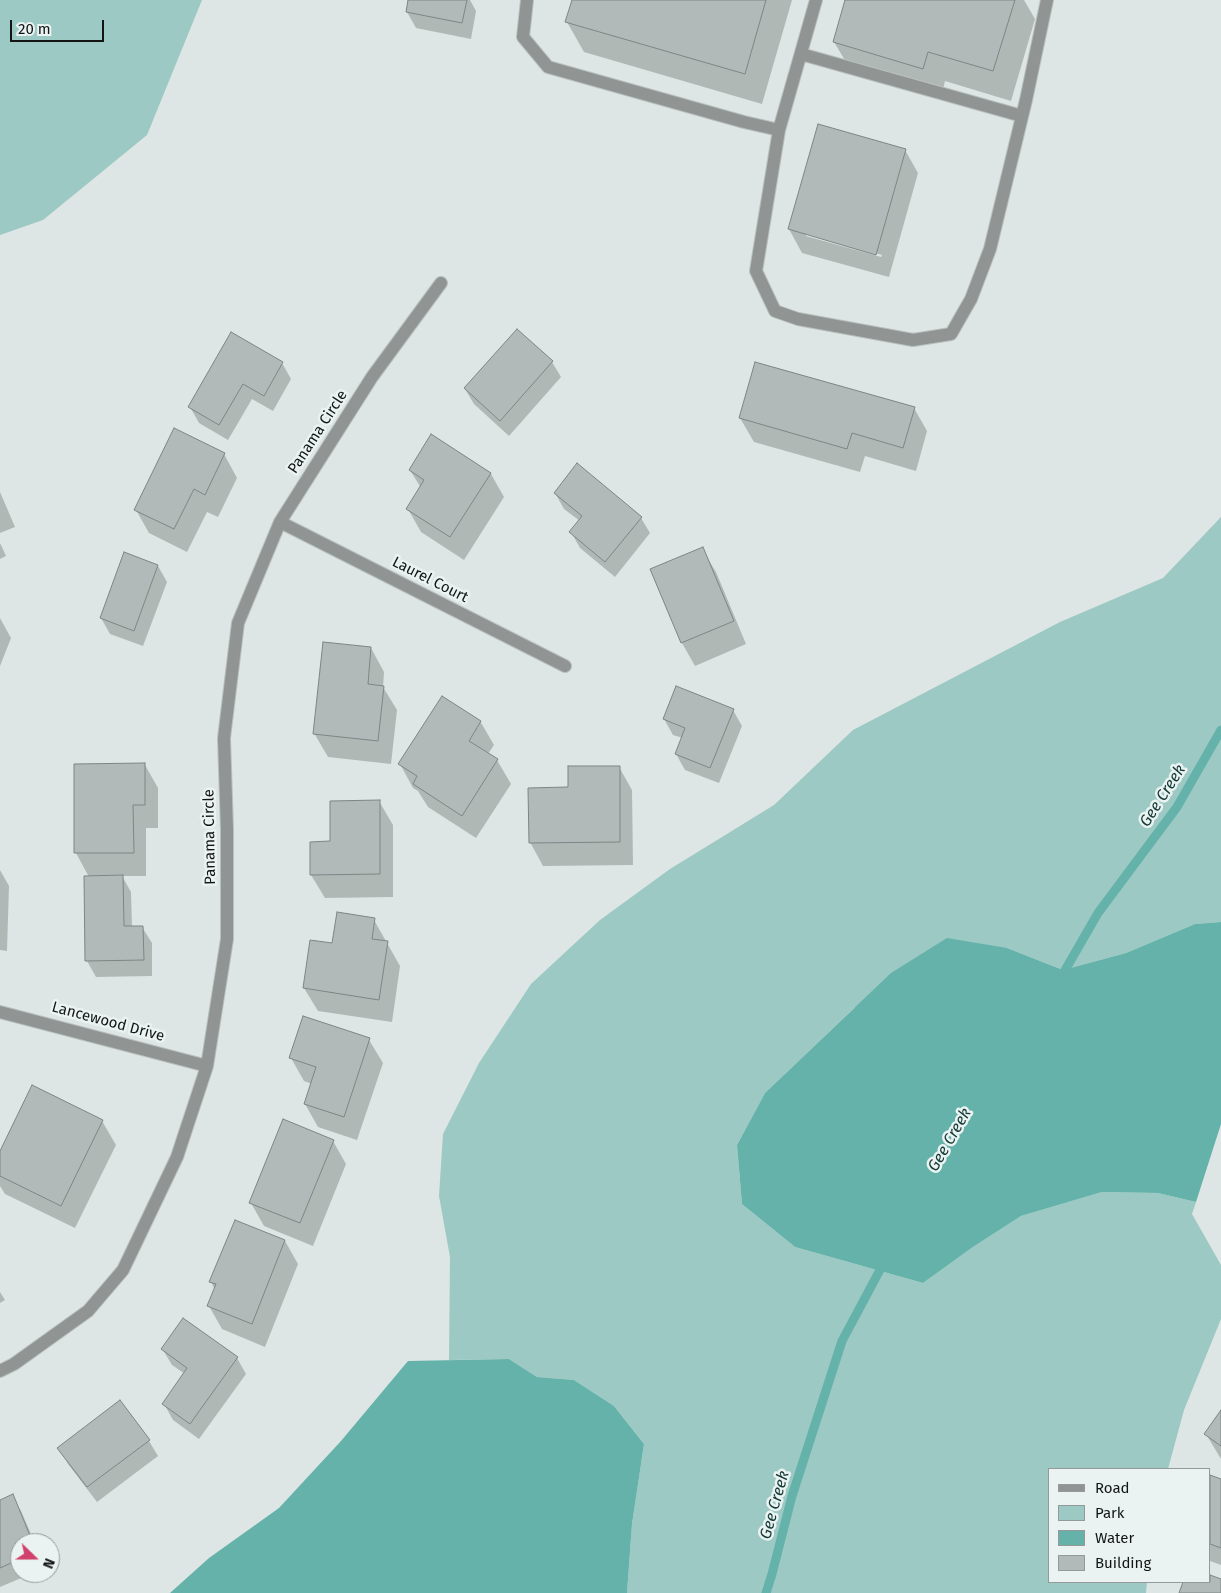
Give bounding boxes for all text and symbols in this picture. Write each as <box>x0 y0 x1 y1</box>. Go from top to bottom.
scale bar <box>12 10 106 42</box>
text: 20 m <box>18 20 51 38</box>
street label: Panama Circle <box>284 387 352 477</box>
street label: Laurel Court <box>389 553 471 607</box>
water label: Gee Creek <box>1136 761 1190 831</box>
street label: Panama Circle <box>200 789 220 885</box>
street label: Lancewood Drive <box>50 998 166 1046</box>
water label: Gee Creek <box>924 1105 976 1175</box>
legend <box>1048 1468 1211 1583</box>
water label: Gee Creek <box>756 1469 794 1541</box>
text: Road <box>1095 1479 1130 1497</box>
text: Park <box>1095 1504 1125 1522</box>
text: Water <box>1095 1529 1134 1547</box>
north arrow <box>10 1533 60 1583</box>
text: Building <box>1095 1554 1151 1572</box>
text: N <box>39 1556 58 1571</box>

